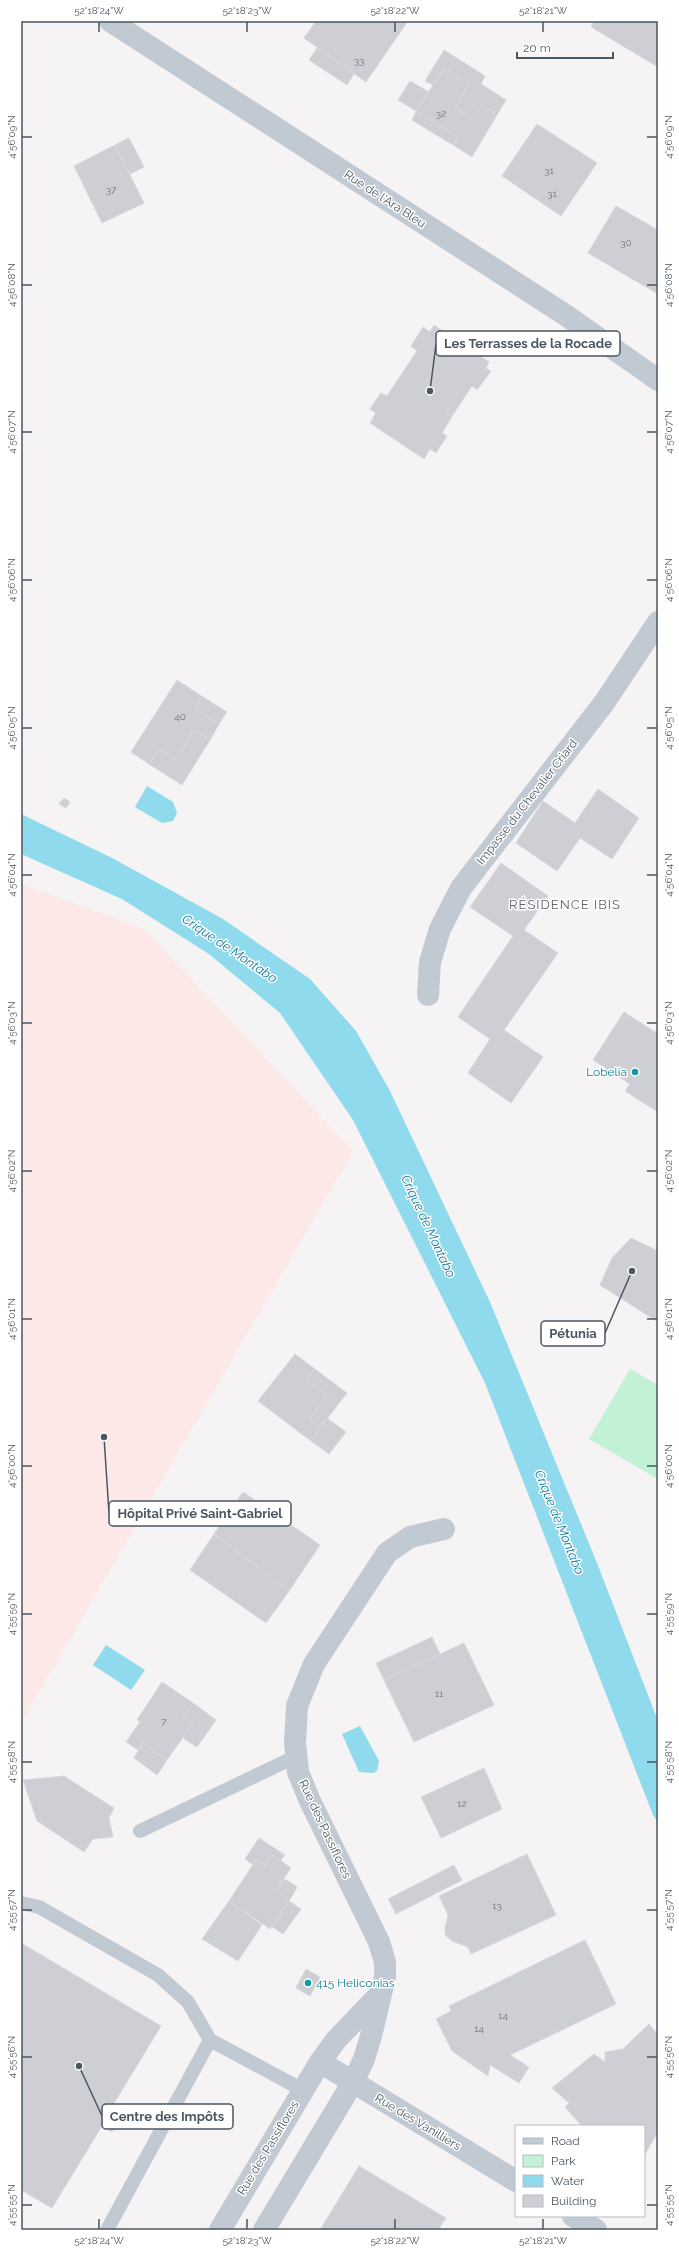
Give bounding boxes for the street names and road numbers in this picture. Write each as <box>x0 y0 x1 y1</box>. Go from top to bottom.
street label: Rue de l'Ara Bleu <box>342 167 428 231</box>
street label: Impasse du Chevalier Criard <box>474 737 580 867</box>
street label: Rue des Passiflores <box>296 1777 354 1881</box>
street label: Rue des Vanilliers <box>372 2091 464 2153</box>
street label: Rue des Passiflores <box>234 2098 302 2198</box>

